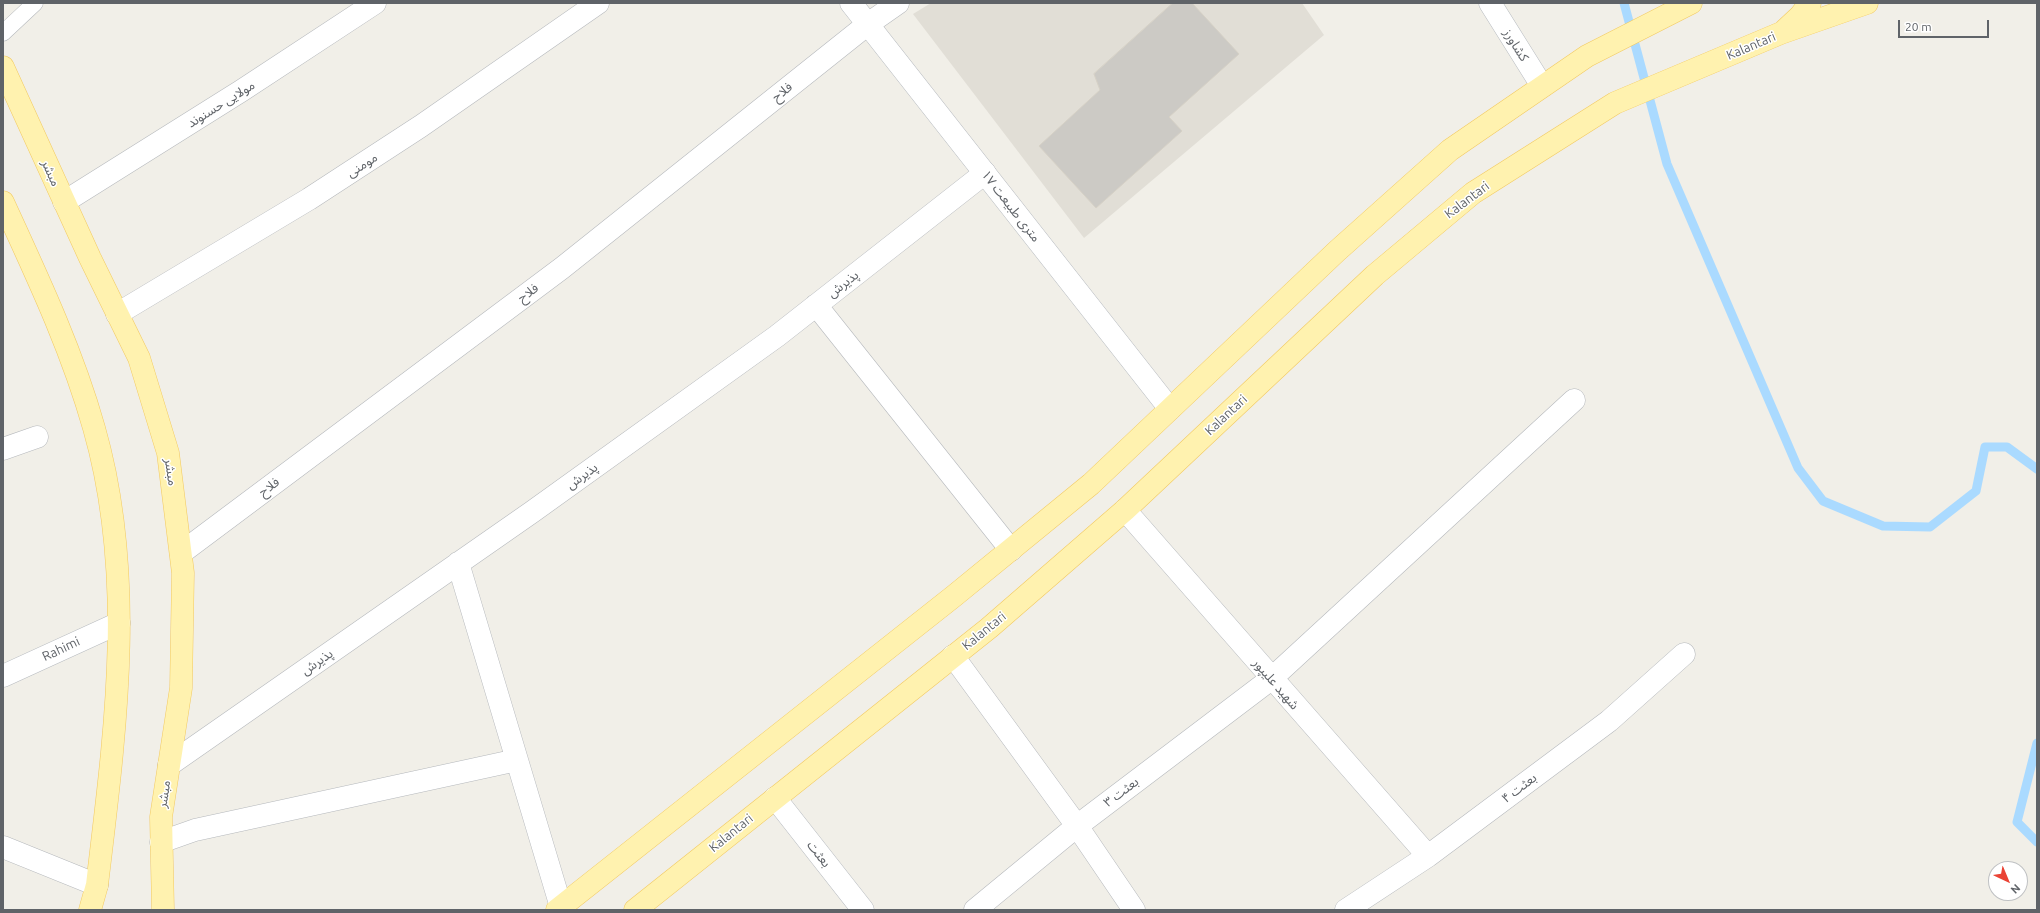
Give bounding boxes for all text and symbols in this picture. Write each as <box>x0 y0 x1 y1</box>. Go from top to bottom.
scale bar <box>1900 12 1991 38</box>
text: 20 m <box>1905 20 1932 33</box>
street label: کشاورز <box>1500 26 1532 64</box>
street label: Kalantari <box>1724 29 1778 63</box>
street label: مولایی حسنوند <box>184 77 258 131</box>
street label: فلاح <box>769 79 795 105</box>
street label: مومنی <box>344 149 380 181</box>
street label: مبشر <box>38 157 64 189</box>
street label: ۱۷ متری طبیعت <box>978 167 1044 245</box>
street label: Kalantari <box>1442 178 1492 222</box>
street label: پذیرش <box>824 267 862 301</box>
street label: فلاح <box>515 280 541 306</box>
street label: Kalantari <box>1202 392 1250 438</box>
street label: مبشر <box>161 457 181 487</box>
street label: پذیرش <box>563 459 601 493</box>
street label: فلاح <box>256 474 282 500</box>
street label: Kalantari <box>959 609 1009 653</box>
street label: Rahimi <box>40 634 82 664</box>
street label: پذیرش <box>298 646 336 678</box>
street label: شهید علیپور <box>1250 655 1302 713</box>
street label: بعثت ۴ <box>1498 770 1540 806</box>
street label: بعثت ۳ <box>1100 774 1142 810</box>
street label: مبشر <box>154 779 174 809</box>
street label: Kalantari <box>706 811 756 855</box>
street label: بعثت <box>804 838 834 870</box>
north arrow <box>1988 861 2028 901</box>
text: N <box>2009 882 2023 896</box>

